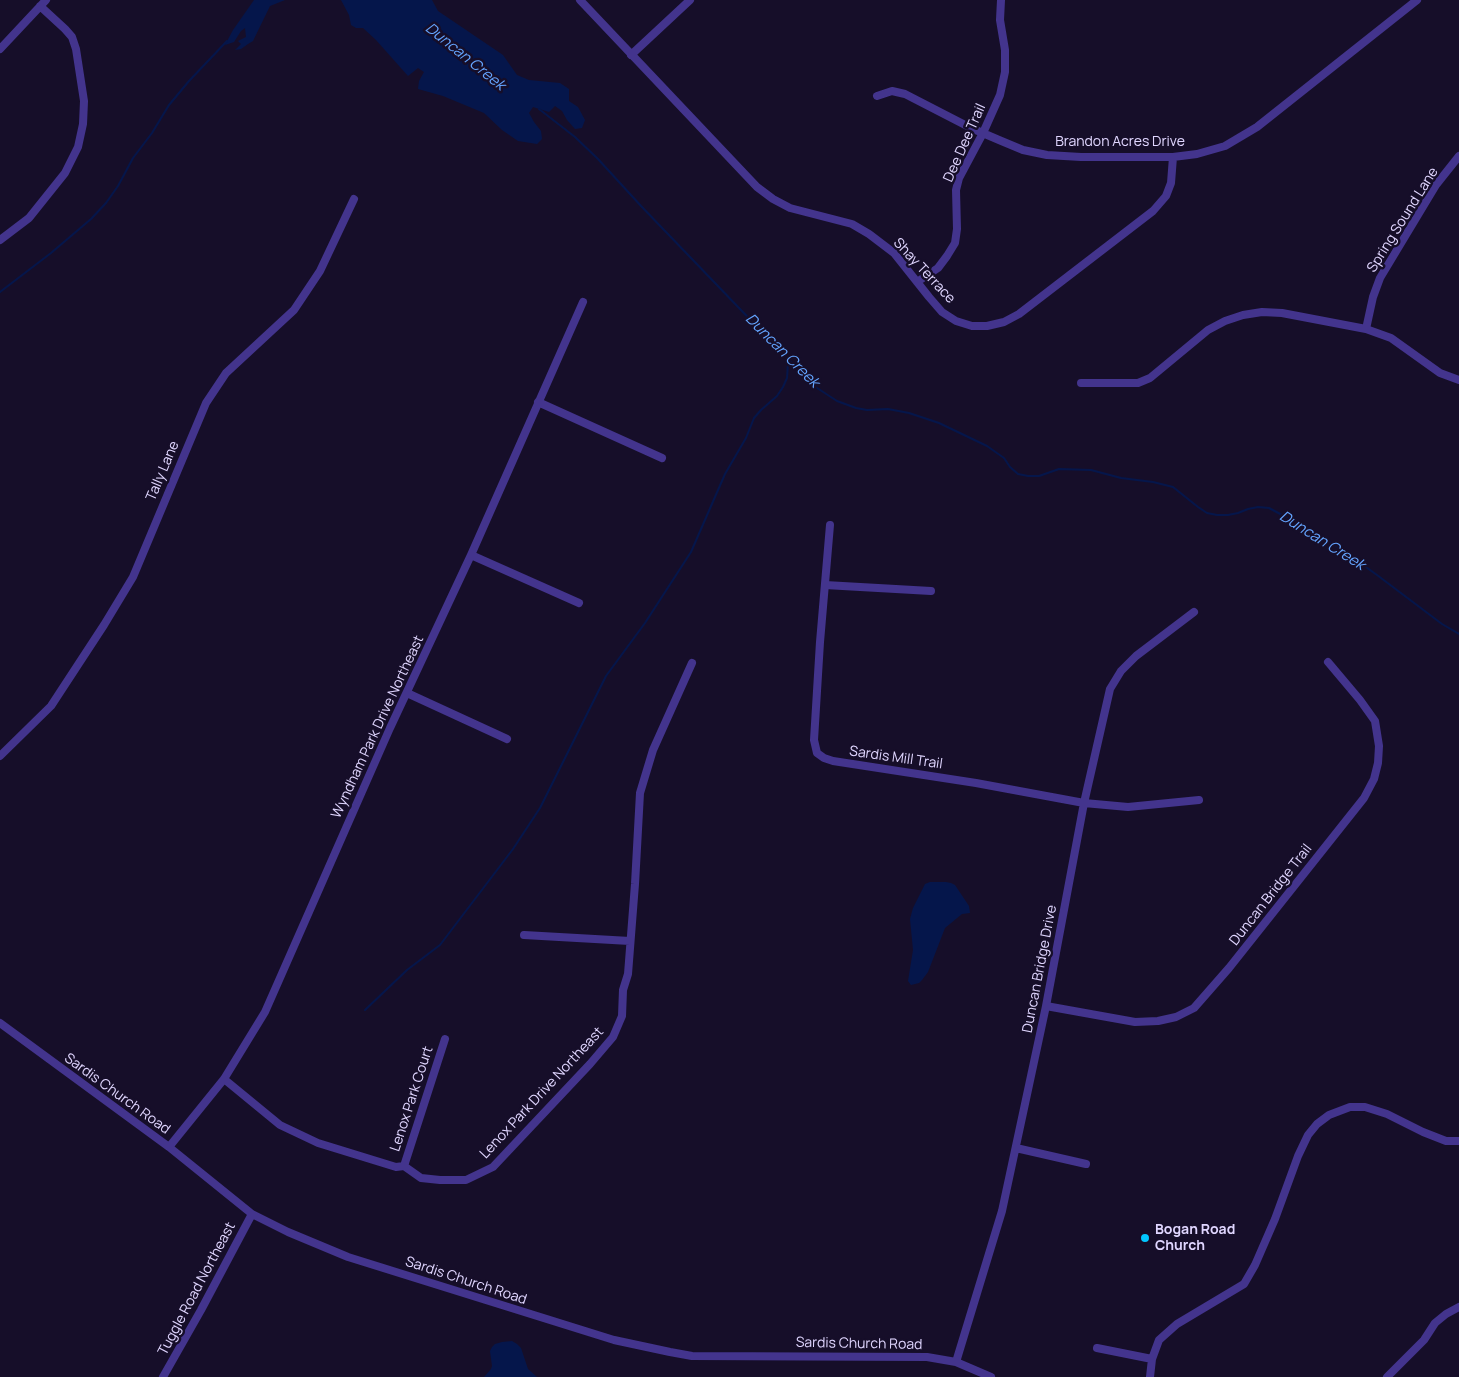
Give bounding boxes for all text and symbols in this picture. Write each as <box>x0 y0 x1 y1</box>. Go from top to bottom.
water label: Duncan Creek <box>422 19 508 95</box>
street label: Dee Dee Trail <box>940 101 990 185</box>
street label: Brandon Acres Drive <box>1055 134 1185 150</box>
street label: Spring Sound Lane <box>1364 164 1442 276</box>
street label: Shay Terrace <box>889 235 959 307</box>
water label: Duncan Creek <box>741 310 823 392</box>
street label: Tally Lane <box>143 439 183 503</box>
water label: Duncan Creek <box>1276 508 1368 574</box>
street label: Wyndham Park Drive Northeast <box>328 633 428 821</box>
street label: Sardis Mill Trail <box>848 743 944 773</box>
street label: Duncan Bridge Trail <box>1226 841 1316 949</box>
street label: Duncan Bridge Drive <box>1019 904 1061 1034</box>
street label: Lenox Park Drive Northeast <box>477 1024 607 1162</box>
street label: Lenox Park Court <box>387 1044 437 1154</box>
street label: Sardis Church Road <box>61 1050 173 1138</box>
street label: Tuggle Road Northeast <box>155 1220 239 1358</box>
place label: Bogan Road Church <box>1155 1222 1235 1254</box>
marker: Bogan Road Church <box>1139 1232 1151 1244</box>
street label: Sardis Church Road <box>403 1253 529 1309</box>
street label: Sardis Church Road <box>796 1334 922 1354</box>

